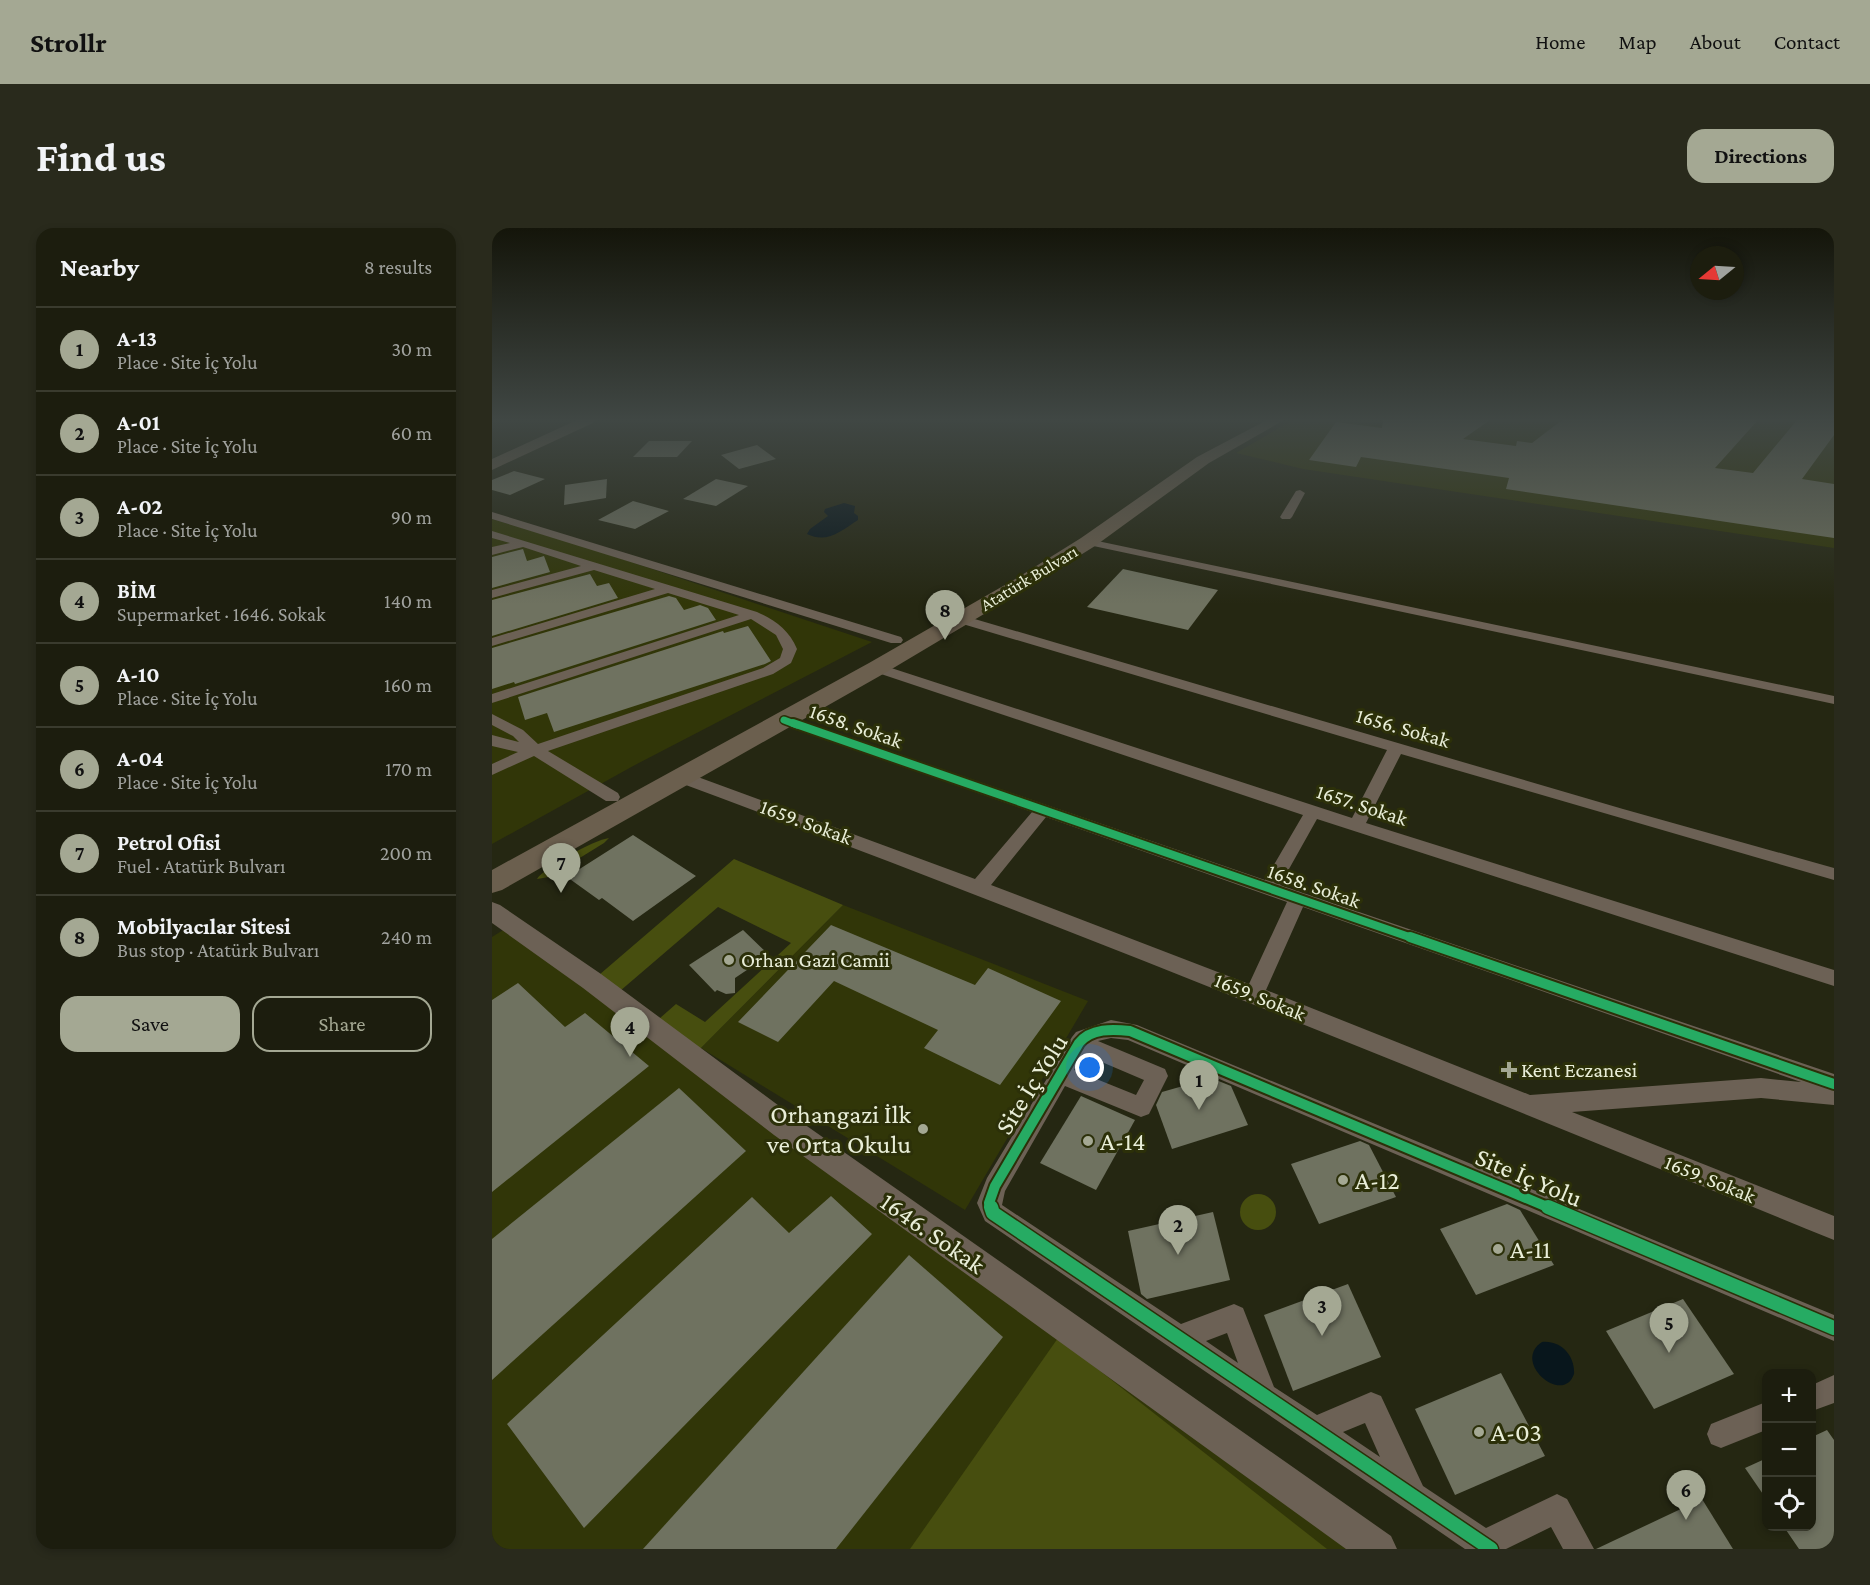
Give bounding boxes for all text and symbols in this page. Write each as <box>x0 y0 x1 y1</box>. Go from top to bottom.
text: Strollr <box>30 27 107 58</box>
text: Home <box>1535 30 1585 54</box>
text: Map <box>1618 30 1657 54</box>
text: About <box>1690 30 1741 54</box>
text: Contact <box>1774 30 1840 54</box>
button: Directions <box>1687 129 1834 183</box>
text: Find us <box>36 133 166 180</box>
north arrow <box>1690 246 1744 300</box>
text: Nearby <box>60 253 139 282</box>
text: 8 results <box>364 256 432 278</box>
text: A-13 <box>117 326 157 351</box>
text: 1 <box>76 338 83 360</box>
text: 30 m <box>391 338 432 360</box>
text: Place · Site İç Yolu <box>117 351 258 373</box>
text: A-01 <box>117 410 160 435</box>
text: 2 <box>74 422 85 444</box>
text: 60 m <box>391 422 432 444</box>
text: Place · Site İç Yolu <box>117 435 258 457</box>
text: A-02 <box>117 494 163 519</box>
text: 3 <box>75 506 84 528</box>
text: 90 m <box>391 506 432 528</box>
text: Place · Site İç Yolu <box>117 519 258 541</box>
street label: Atatürk Bulvarı <box>977 541 1081 615</box>
text: BİM <box>117 578 157 603</box>
text: 4 <box>74 590 85 612</box>
text: 140 m <box>384 590 432 612</box>
pin: 8 <box>926 590 964 640</box>
text: Supermarket · 1646. Sokak <box>117 603 326 625</box>
text: A-10 <box>117 662 160 687</box>
text: 5 <box>75 674 84 696</box>
text: 160 m <box>384 674 432 696</box>
text: Place · Site İç Yolu <box>117 687 258 709</box>
street label: 1658. Sokak <box>806 699 906 753</box>
street label: 1656. Sokak <box>1353 703 1453 753</box>
text: A-04 <box>117 746 164 771</box>
text: 6 <box>74 758 85 780</box>
text: 170 m <box>385 758 432 780</box>
text: Place · Site İç Yolu <box>117 771 258 793</box>
street label: 1657. Sokak <box>1314 779 1410 831</box>
street label: 1659. Sokak <box>757 794 855 850</box>
text: Petrol Ofisi <box>117 830 221 855</box>
text: 7 <box>75 842 84 864</box>
text: 200 m <box>380 842 432 864</box>
pin: 7 <box>542 844 580 893</box>
text: Fuel · Atatürk Bulvarı <box>117 855 285 877</box>
street label: 1658. Sokak <box>1264 859 1364 913</box>
text: Mobilyacılar Sitesi <box>117 914 291 939</box>
text: 8 <box>74 926 85 948</box>
text: 240 m <box>381 926 432 948</box>
text: Bus stop · Atatürk Bulvarı <box>117 939 319 961</box>
place label: Orhan Gazi Camii <box>741 948 890 972</box>
marker: Orhan Gazi Camii <box>722 953 736 967</box>
street label: 1659. Sokak <box>1211 968 1309 1026</box>
button: Save <box>60 996 240 1052</box>
button: Share <box>252 996 432 1052</box>
pin: 4 <box>610 1008 650 1057</box>
street label: Site İç Yolu <box>989 1029 1074 1140</box>
your location <box>1075 1053 1104 1082</box>
place label: Kent Eczanesi <box>1521 1058 1638 1082</box>
pin: 1 <box>1180 1060 1218 1110</box>
marker: Kent Eczanesi <box>1502 1063 1516 1077</box>
place label: Orhangazi İlk ve Orta Okulu <box>766 1100 912 1159</box>
marker: Orhangazi İlk ve Orta Okulu <box>916 1122 930 1136</box>
place label: A-14 <box>1100 1127 1146 1156</box>
marker: A-14 <box>1081 1134 1095 1148</box>
street label: Site İç Yolu <box>1471 1142 1587 1213</box>
street label: 1659. Sokak <box>1661 1150 1759 1208</box>
place label: A-12 <box>1355 1166 1400 1195</box>
marker: A-12 <box>1336 1173 1350 1187</box>
street label: 1646. Sokak <box>875 1187 991 1280</box>
pin: 2 <box>1158 1206 1198 1255</box>
place label: A-11 <box>1510 1235 1551 1264</box>
marker: A-11 <box>1491 1242 1505 1256</box>
pin: 3 <box>1302 1286 1342 1336</box>
pin: 5 <box>1650 1304 1688 1353</box>
map controls <box>1762 1369 1816 1531</box>
button: + <box>1762 1369 1816 1423</box>
place label: A-03 <box>1491 1418 1542 1447</box>
button: − <box>1762 1423 1816 1477</box>
marker: A-03 <box>1472 1425 1486 1439</box>
pin: 6 <box>1666 1470 1706 1520</box>
button: locate <box>1762 1477 1816 1531</box>

